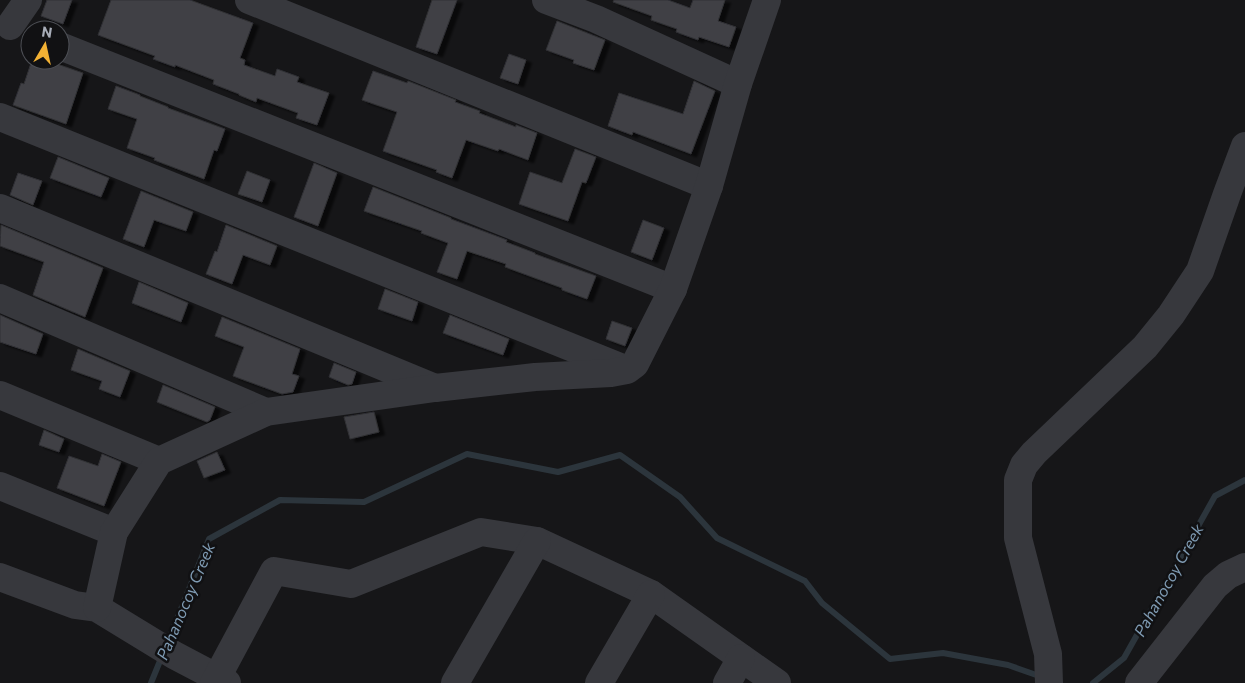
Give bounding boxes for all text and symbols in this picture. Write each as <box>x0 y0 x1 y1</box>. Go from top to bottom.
north arrow <box>20 20 70 70</box>
text: N <box>41 22 54 41</box>
water label: Pahanocoy Creek <box>1129 520 1207 640</box>
water label: Pahanocoy Creek <box>152 539 218 663</box>

